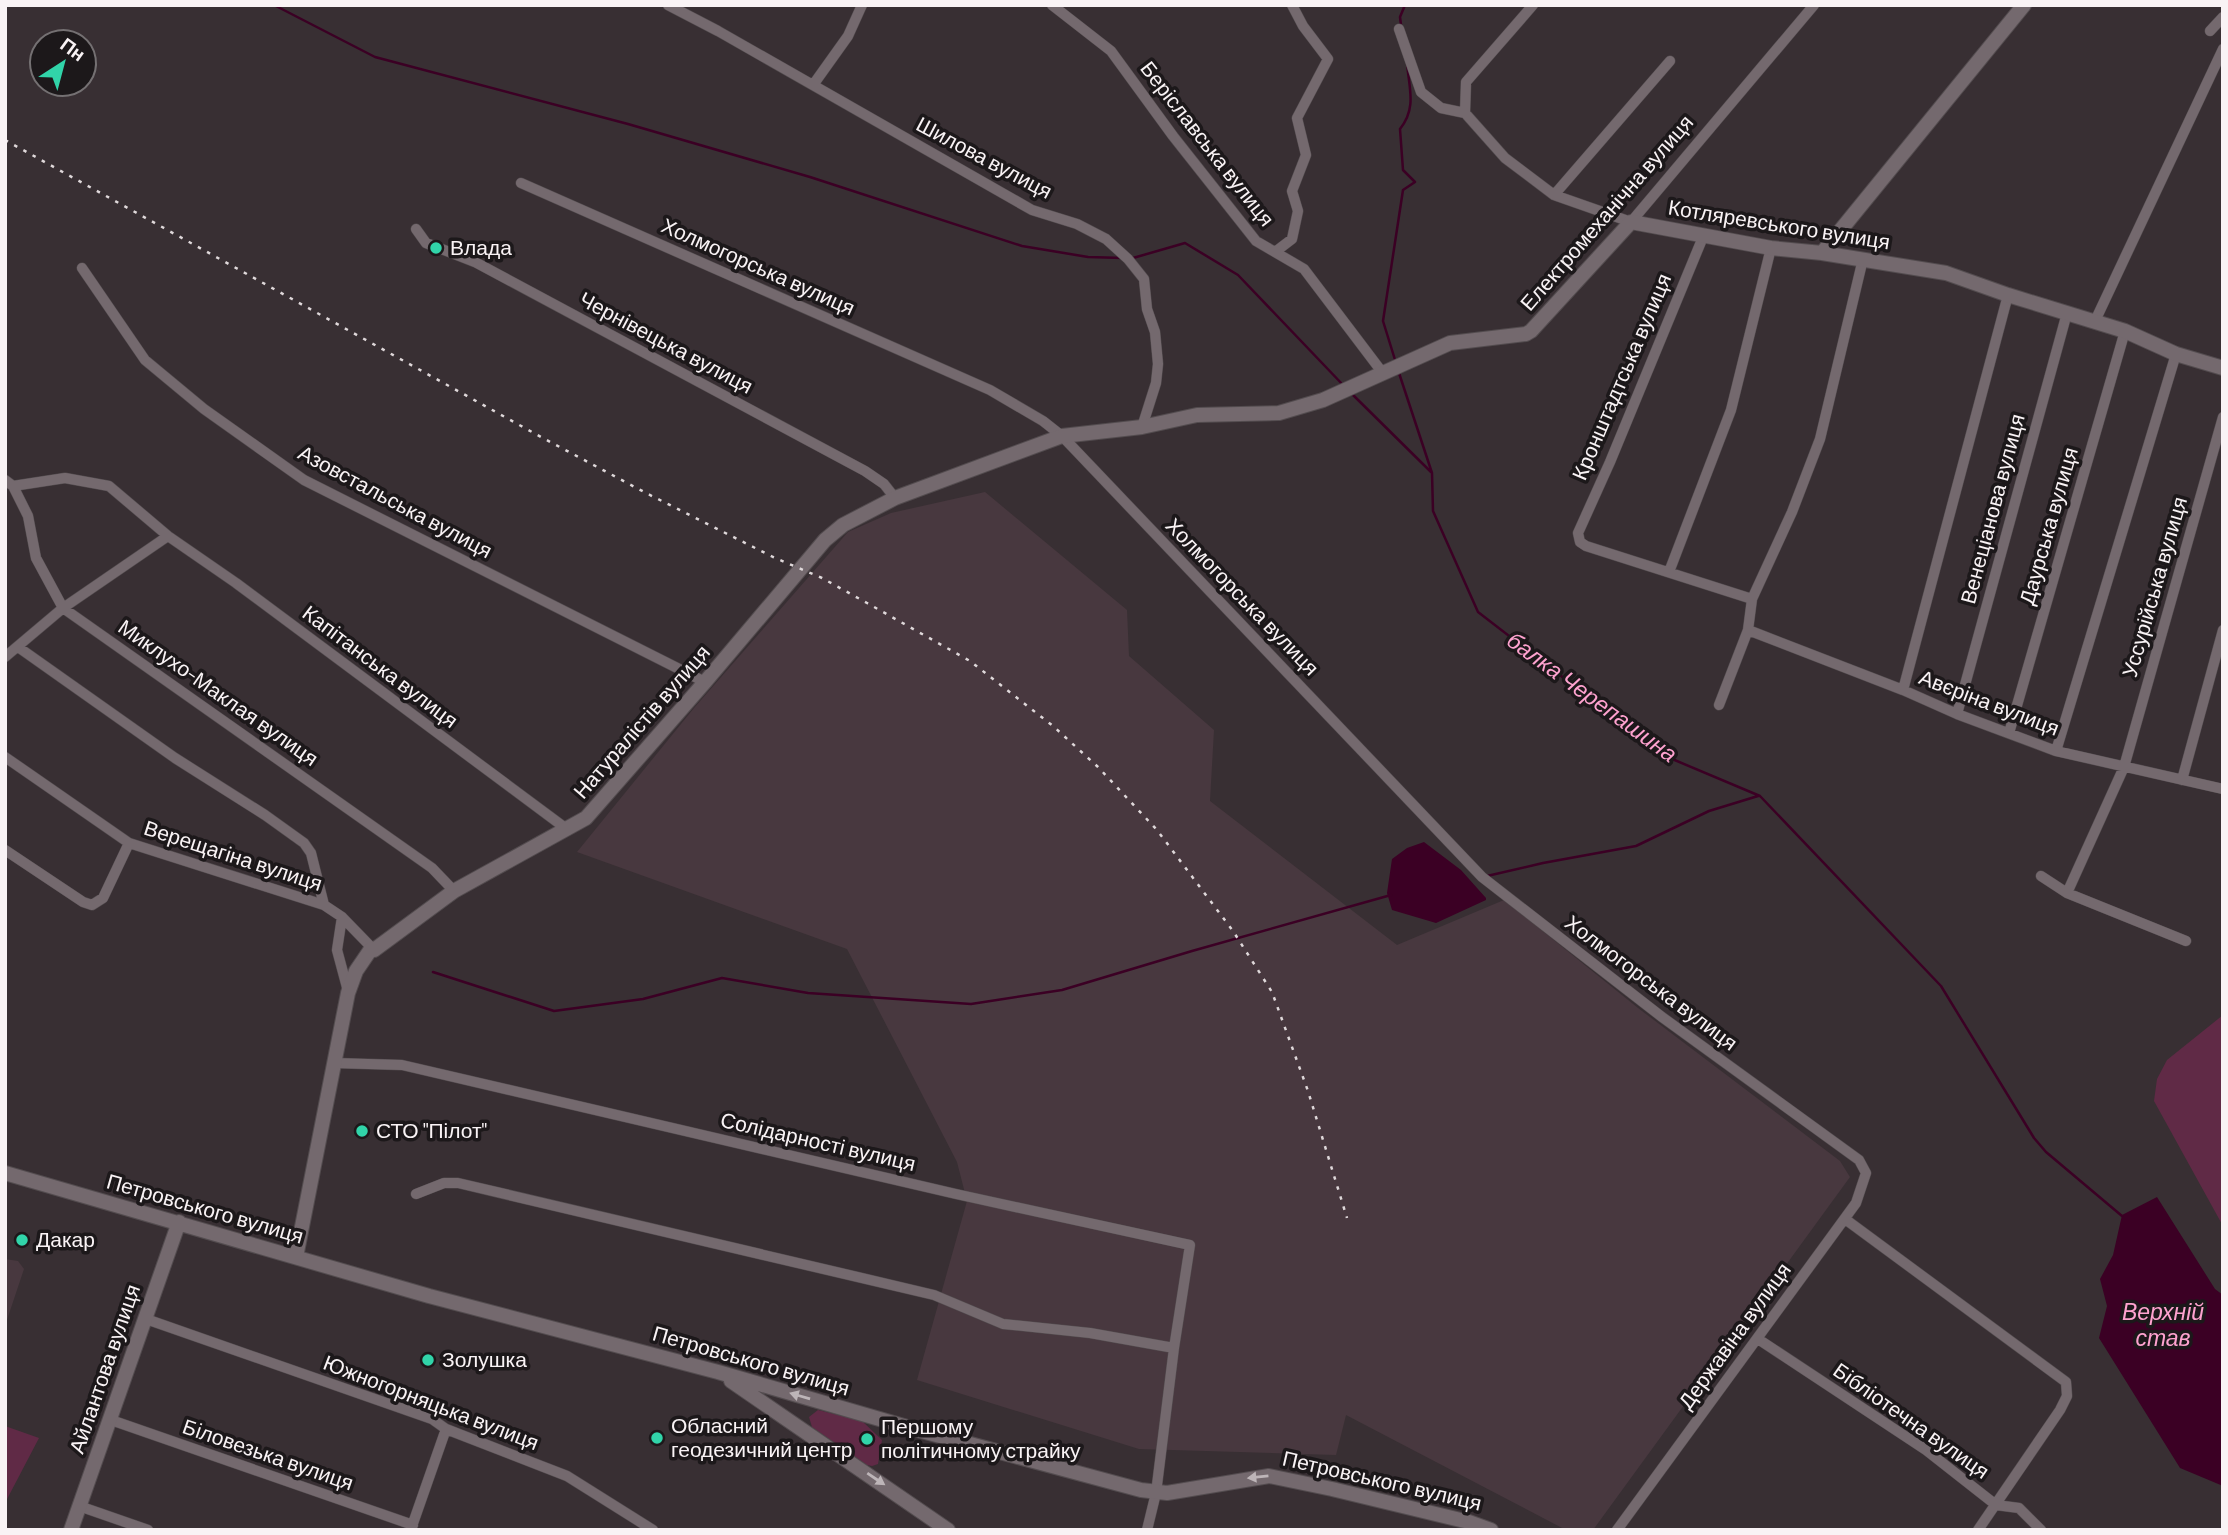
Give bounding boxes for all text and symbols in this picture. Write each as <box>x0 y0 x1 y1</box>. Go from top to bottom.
north arrow <box>28 28 98 98</box>
text: Пн <box>56 32 90 66</box>
street label: Беріславська вулиця <box>1136 56 1280 230</box>
street label: Електромеханічна вулиця <box>1514 109 1698 315</box>
street label: Шилова вулиця <box>913 110 1057 203</box>
street label: Котляревського вулиця <box>1667 194 1892 253</box>
street label: Холмогорська вулиця <box>658 212 859 320</box>
place label: Влада <box>450 234 512 259</box>
marker: Влада <box>428 240 444 256</box>
street label: Кронштадтська вулиця <box>1566 269 1675 483</box>
street label: Чернівецька вулиця <box>576 285 758 398</box>
street label: Венеціанова вулиця <box>1954 411 2029 606</box>
street label: Азовстальська вулиця <box>295 439 497 562</box>
street label: Даурська вулиця <box>2013 444 2082 607</box>
street label: Уссурійська вулиця <box>2116 494 2191 680</box>
street label: Холмогорська вулиця <box>1161 512 1325 680</box>
street label: Капітанська вулиця <box>298 599 463 732</box>
street label: Миклухо-Маклая вулиця <box>114 613 324 770</box>
water label: балка Черепашина <box>1502 625 1683 767</box>
street label: Натуралістів вулиця <box>567 639 714 803</box>
street label: Авєріна вулиця <box>1916 663 2063 740</box>
street label: Верещагіна вулиця <box>141 814 326 895</box>
street label: Холмогорська вулиця <box>1561 909 1743 1055</box>
street label: Солідарності вулиця <box>718 1106 918 1175</box>
place label: СТО "Пілот" <box>376 1117 487 1142</box>
marker: СТО "Пілот" <box>354 1123 370 1139</box>
street label: Петровського вулиця <box>104 1167 307 1248</box>
place label: Дакар <box>36 1226 95 1251</box>
marker: Дакар <box>14 1232 30 1248</box>
street label: Державіна вулиця <box>1672 1257 1795 1413</box>
street label: Айлантова вулиця <box>63 1281 144 1456</box>
water label: Верхній став <box>2122 1297 2204 1351</box>
street label: Петровського вулиця <box>650 1319 853 1400</box>
place label: Золушка <box>442 1346 527 1371</box>
street label: Южногорняцька вулиця <box>320 1349 543 1454</box>
marker: Золушка <box>420 1352 436 1368</box>
street label: Бібліотечна вулиця <box>1829 1357 1995 1483</box>
one-way arrow <box>789 1390 811 1401</box>
place label: Обласний геодезичний центр <box>671 1412 853 1461</box>
street label: Біловезька вулиця <box>180 1413 357 1495</box>
place label: Першому політичному страйку <box>881 1413 1081 1462</box>
marker: Обласний геодезичний центр <box>649 1430 665 1446</box>
marker: Першому політичному страйку <box>859 1431 875 1447</box>
street label: Петровського вулиця <box>1280 1444 1484 1515</box>
one-way arrow <box>867 1472 885 1486</box>
one-way arrow <box>1247 1472 1269 1483</box>

